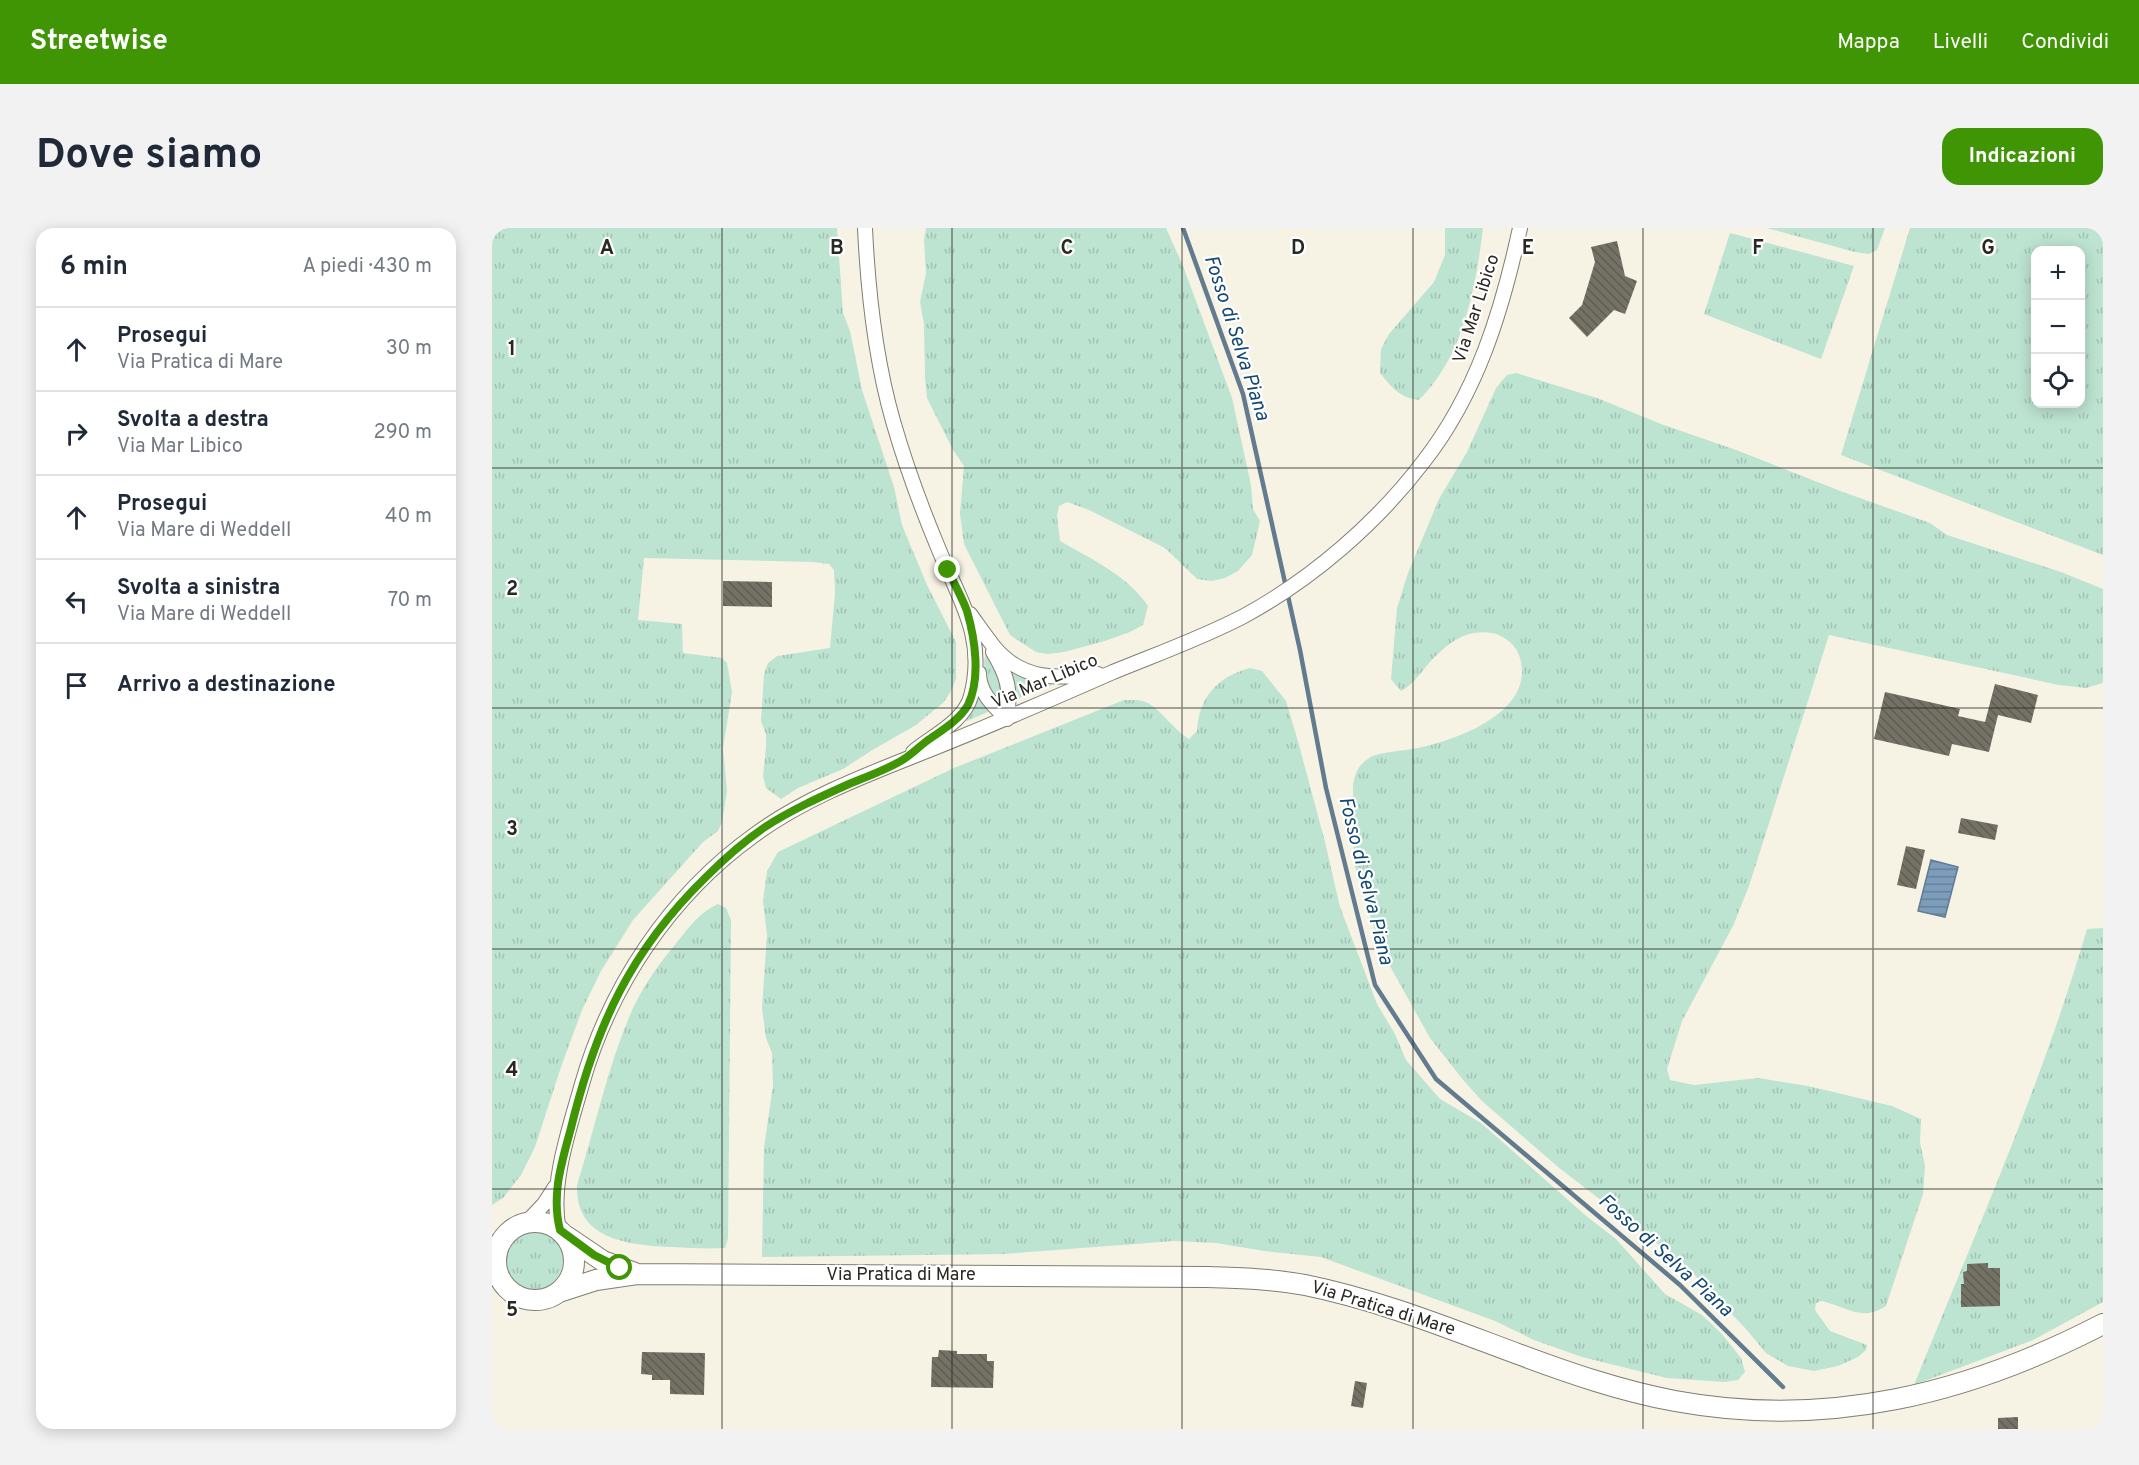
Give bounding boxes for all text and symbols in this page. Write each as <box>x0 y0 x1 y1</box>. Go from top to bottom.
text: Streetwise <box>30 24 168 60</box>
text: Mappa <box>1837 29 1900 56</box>
text: Livelli <box>1933 29 1988 56</box>
text: Condividi <box>2021 29 2109 56</box>
button: Indicazioni <box>1942 128 2103 185</box>
text: Dove siamo <box>36 130 262 183</box>
text: A <box>600 236 614 262</box>
text: B <box>830 236 844 262</box>
text: C <box>1061 236 1073 262</box>
text: D <box>1291 236 1305 262</box>
text: E <box>1522 236 1534 262</box>
text: F <box>1752 236 1764 262</box>
text: G <box>1981 236 1995 262</box>
map controls <box>2031 246 2085 408</box>
button: + <box>2031 246 2085 300</box>
text: 6 min <box>60 251 128 284</box>
water label: Fosso di Selva Piana <box>1197 252 1275 425</box>
street label: Via Mar Libico <box>1449 252 1505 366</box>
text: A piedi · 430 m <box>303 254 432 280</box>
button: − <box>2031 300 2085 354</box>
text: Prosegui <box>117 323 207 350</box>
icon: ahead <box>60 333 93 366</box>
text: 30 m <box>386 336 432 362</box>
text: 1 <box>508 337 516 363</box>
text: Via Pratica di Mare <box>117 350 283 376</box>
button: locate <box>2031 354 2085 408</box>
text: Svolta a destra <box>117 407 269 434</box>
icon: right <box>60 417 93 450</box>
text: 290 m <box>374 420 432 446</box>
text: Via Mar Libico <box>117 434 243 460</box>
text: Prosegui <box>117 491 207 518</box>
icon: ahead <box>60 501 93 534</box>
text: 40 m <box>385 504 432 530</box>
text: Via Mare di Weddell <box>117 518 291 544</box>
route end <box>934 556 960 582</box>
text: Svolta a sinistra <box>117 575 280 602</box>
text: 2 <box>506 577 518 603</box>
icon: left <box>60 585 93 618</box>
text: 70 m <box>388 588 432 614</box>
text: Via Mare di Weddell <box>117 602 291 628</box>
street label: Via Mar Libico <box>988 649 1102 715</box>
icon: arrive <box>60 669 93 702</box>
text: Arrivo a destinazione <box>117 672 335 699</box>
water label: Fosso di Selva Piana <box>1332 794 1399 968</box>
text: 3 <box>506 817 518 843</box>
text: 4 <box>506 1058 518 1084</box>
water label: Fosso di Selva Piana <box>1592 1189 1738 1324</box>
route start <box>606 1254 632 1280</box>
street label: Via Pratica di Mare <box>826 1264 976 1287</box>
street label: Via Pratica di Mare <box>1308 1276 1458 1342</box>
text: 5 <box>506 1298 518 1324</box>

